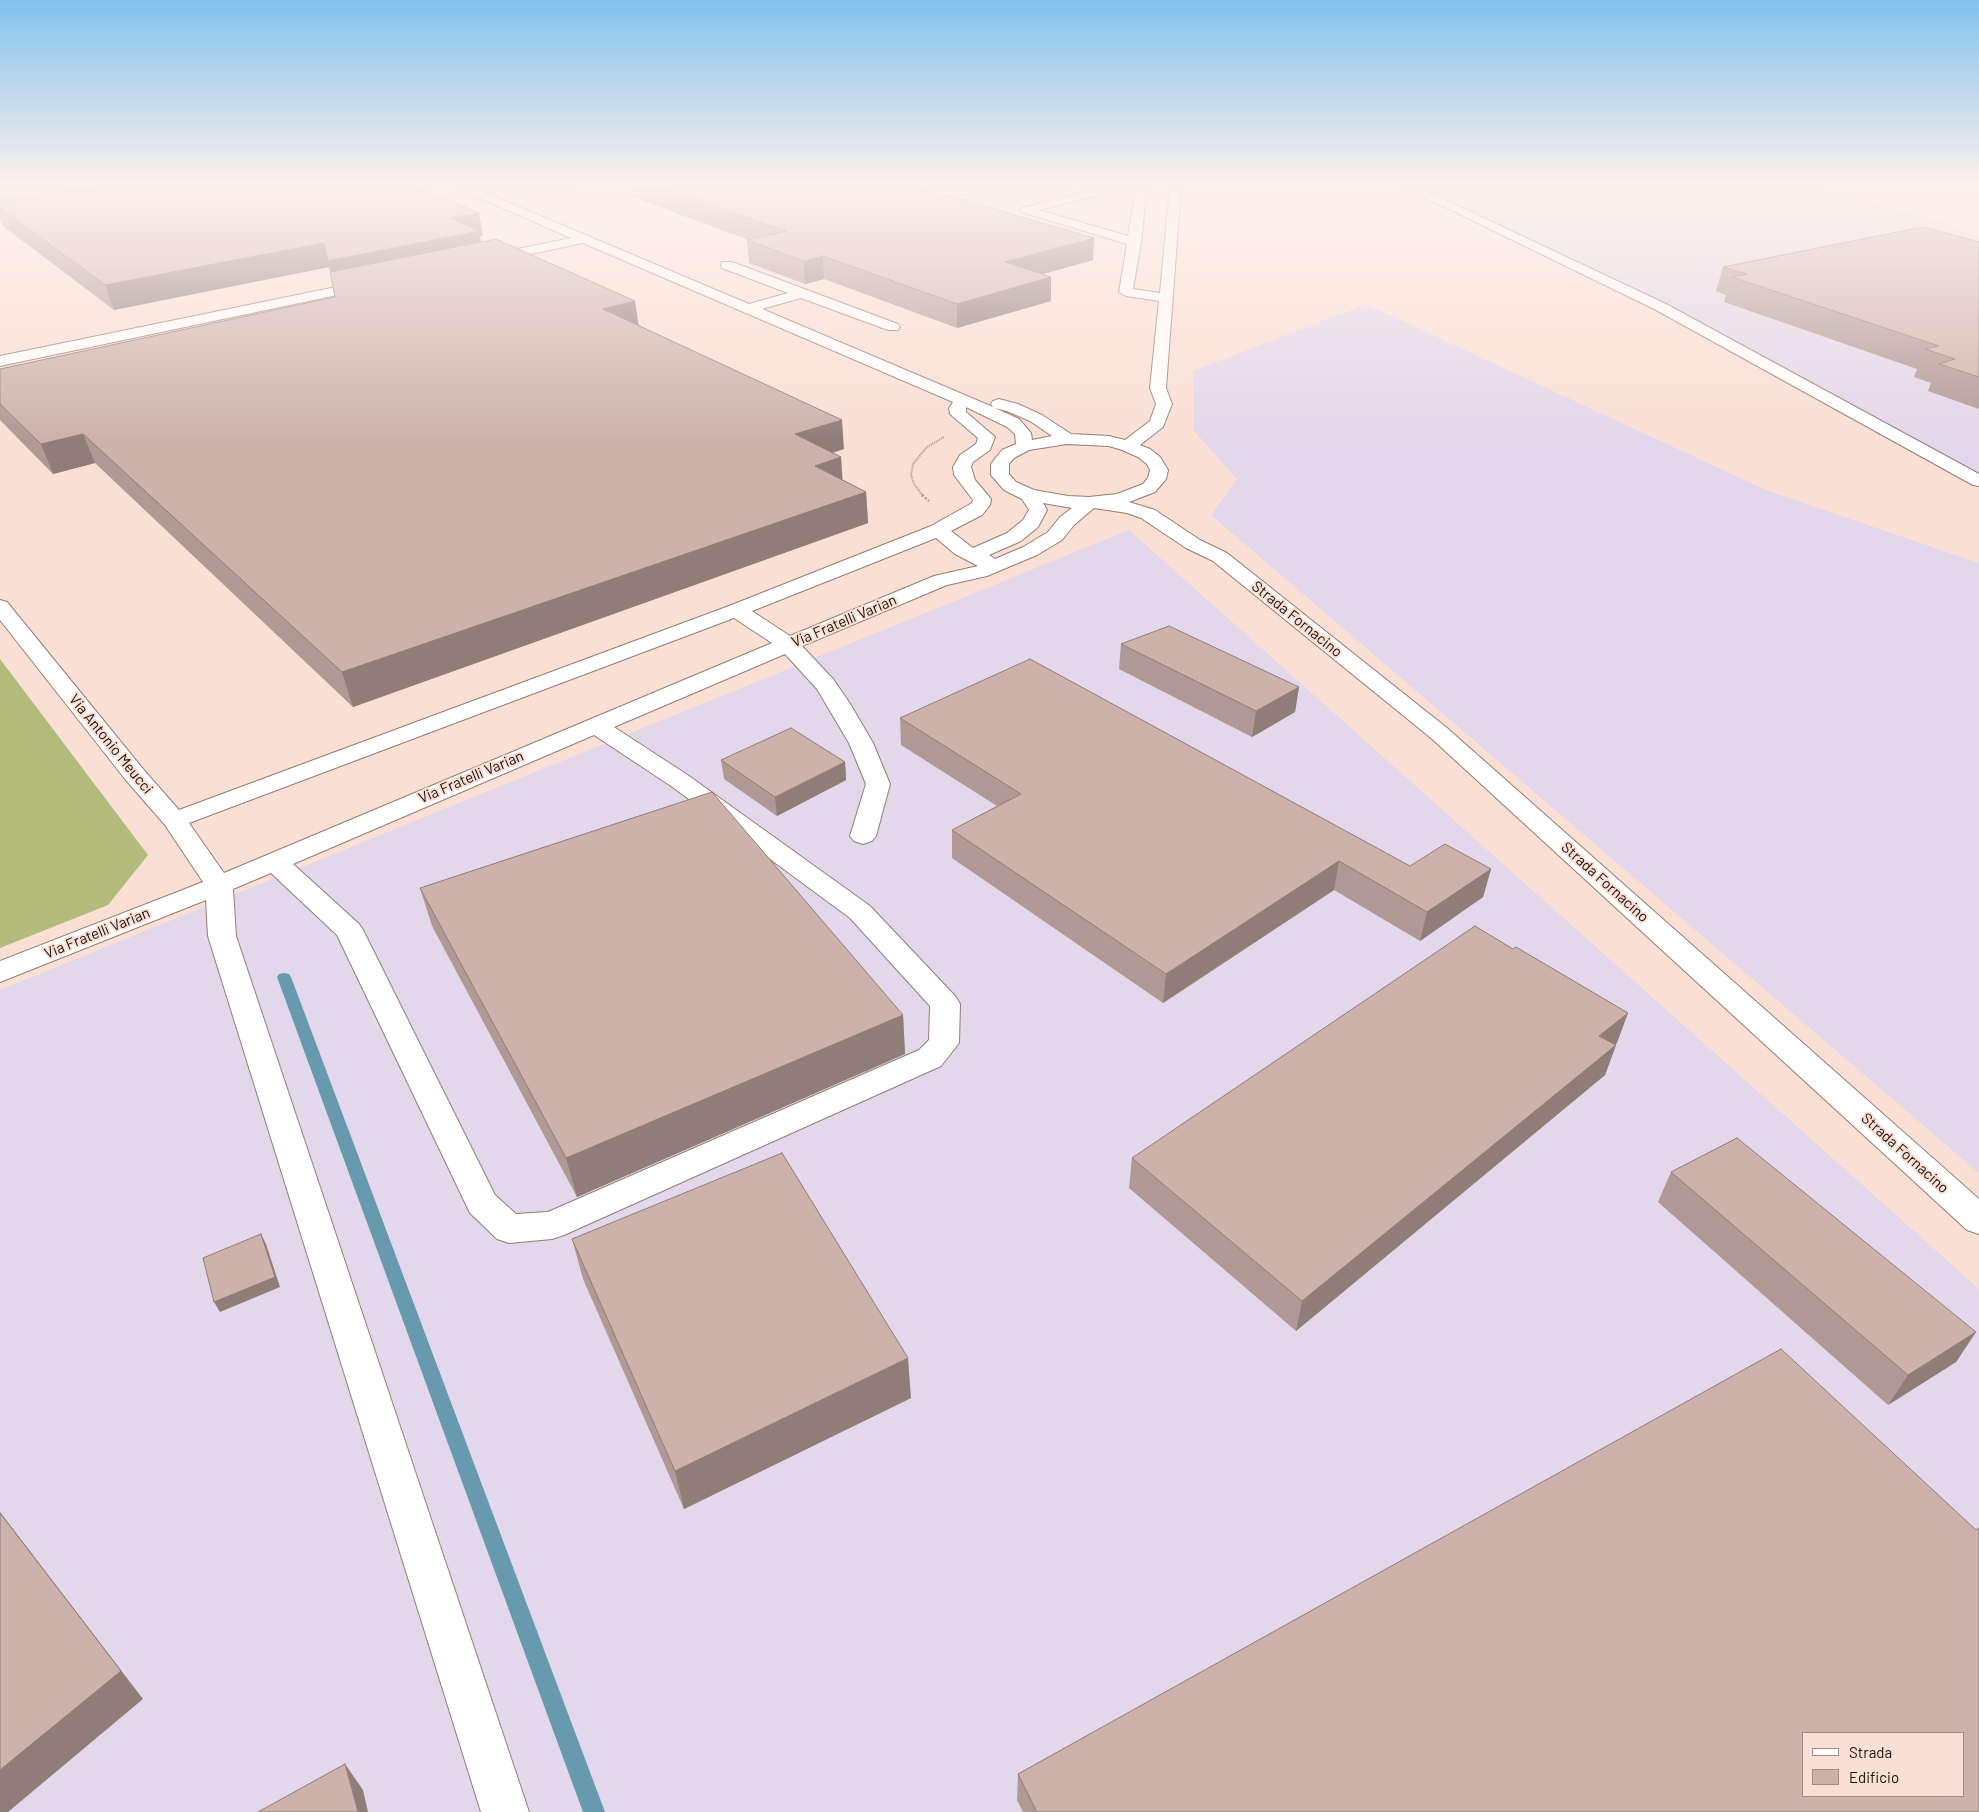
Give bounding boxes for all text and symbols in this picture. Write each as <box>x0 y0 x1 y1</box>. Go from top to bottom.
street label: Strada Fornacino <box>1248 577 1346 661</box>
street label: Via Fratelli Varian <box>789 591 899 651</box>
street label: Via Antonio Meucci <box>65 690 157 798</box>
street label: Via Fratelli Varian <box>416 747 526 807</box>
street label: Strada Fornacino <box>1558 838 1652 926</box>
street label: Via Fratelli Varian <box>41 904 153 962</box>
street label: Strada Fornacino <box>1858 1109 1952 1197</box>
legend <box>1802 1732 1964 1797</box>
text: Strada <box>1849 1743 1892 1761</box>
text: Edificio <box>1849 1768 1899 1786</box>

